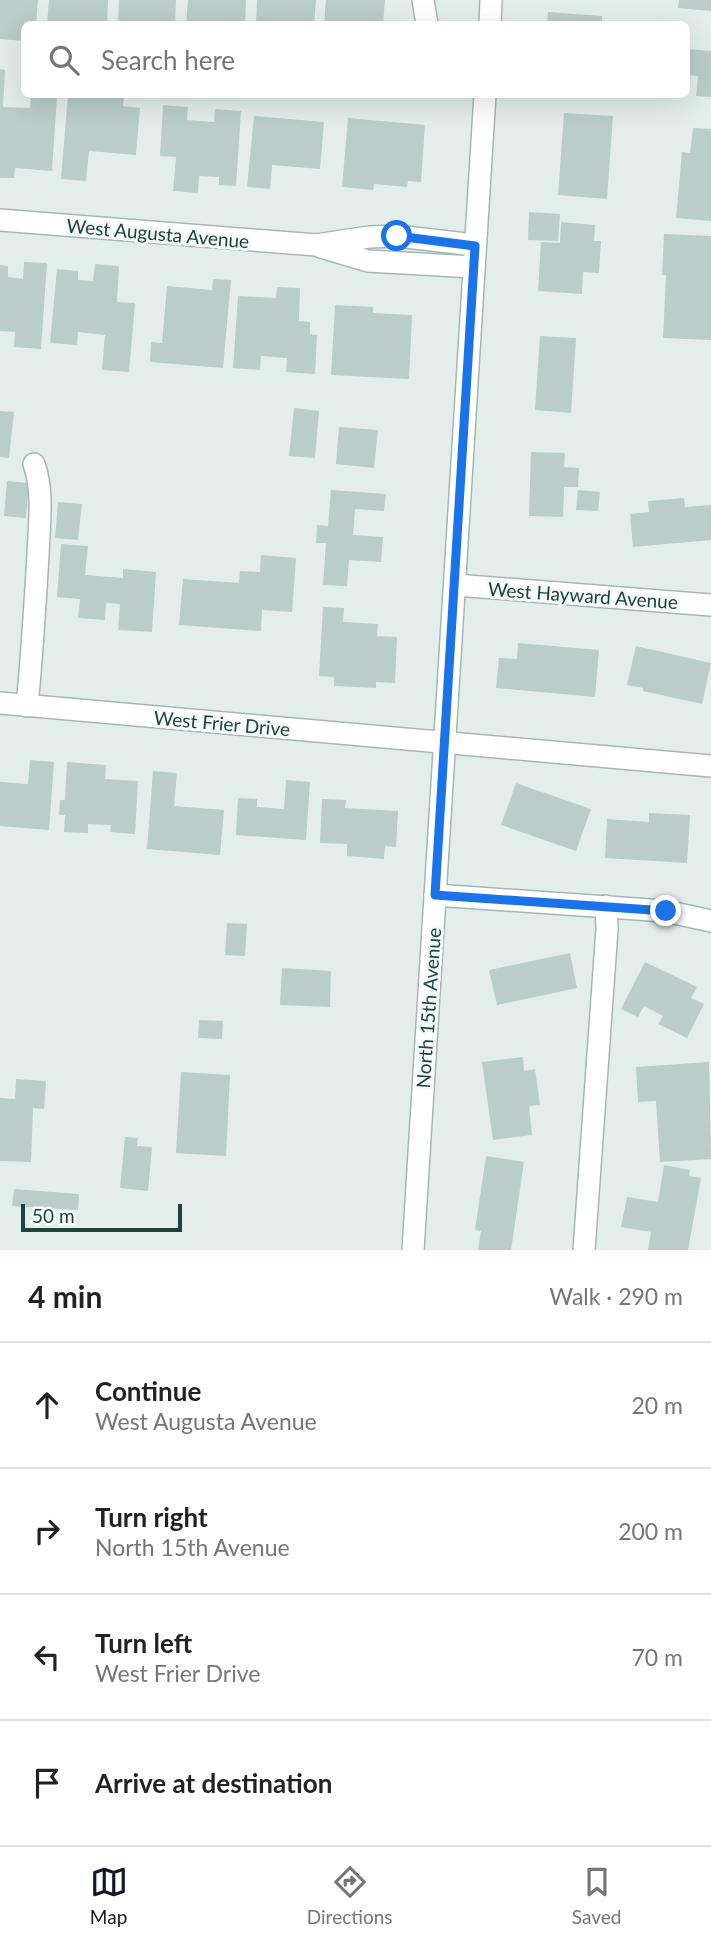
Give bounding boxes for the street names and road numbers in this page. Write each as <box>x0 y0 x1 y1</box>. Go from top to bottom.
street label: West Augusta Avenue <box>66 214 250 252</box>
street label: West Hayward Avenue <box>487 577 679 613</box>
street label: West Frier Drive <box>153 706 291 740</box>
street label: North 15th Avenue <box>411 927 445 1089</box>

